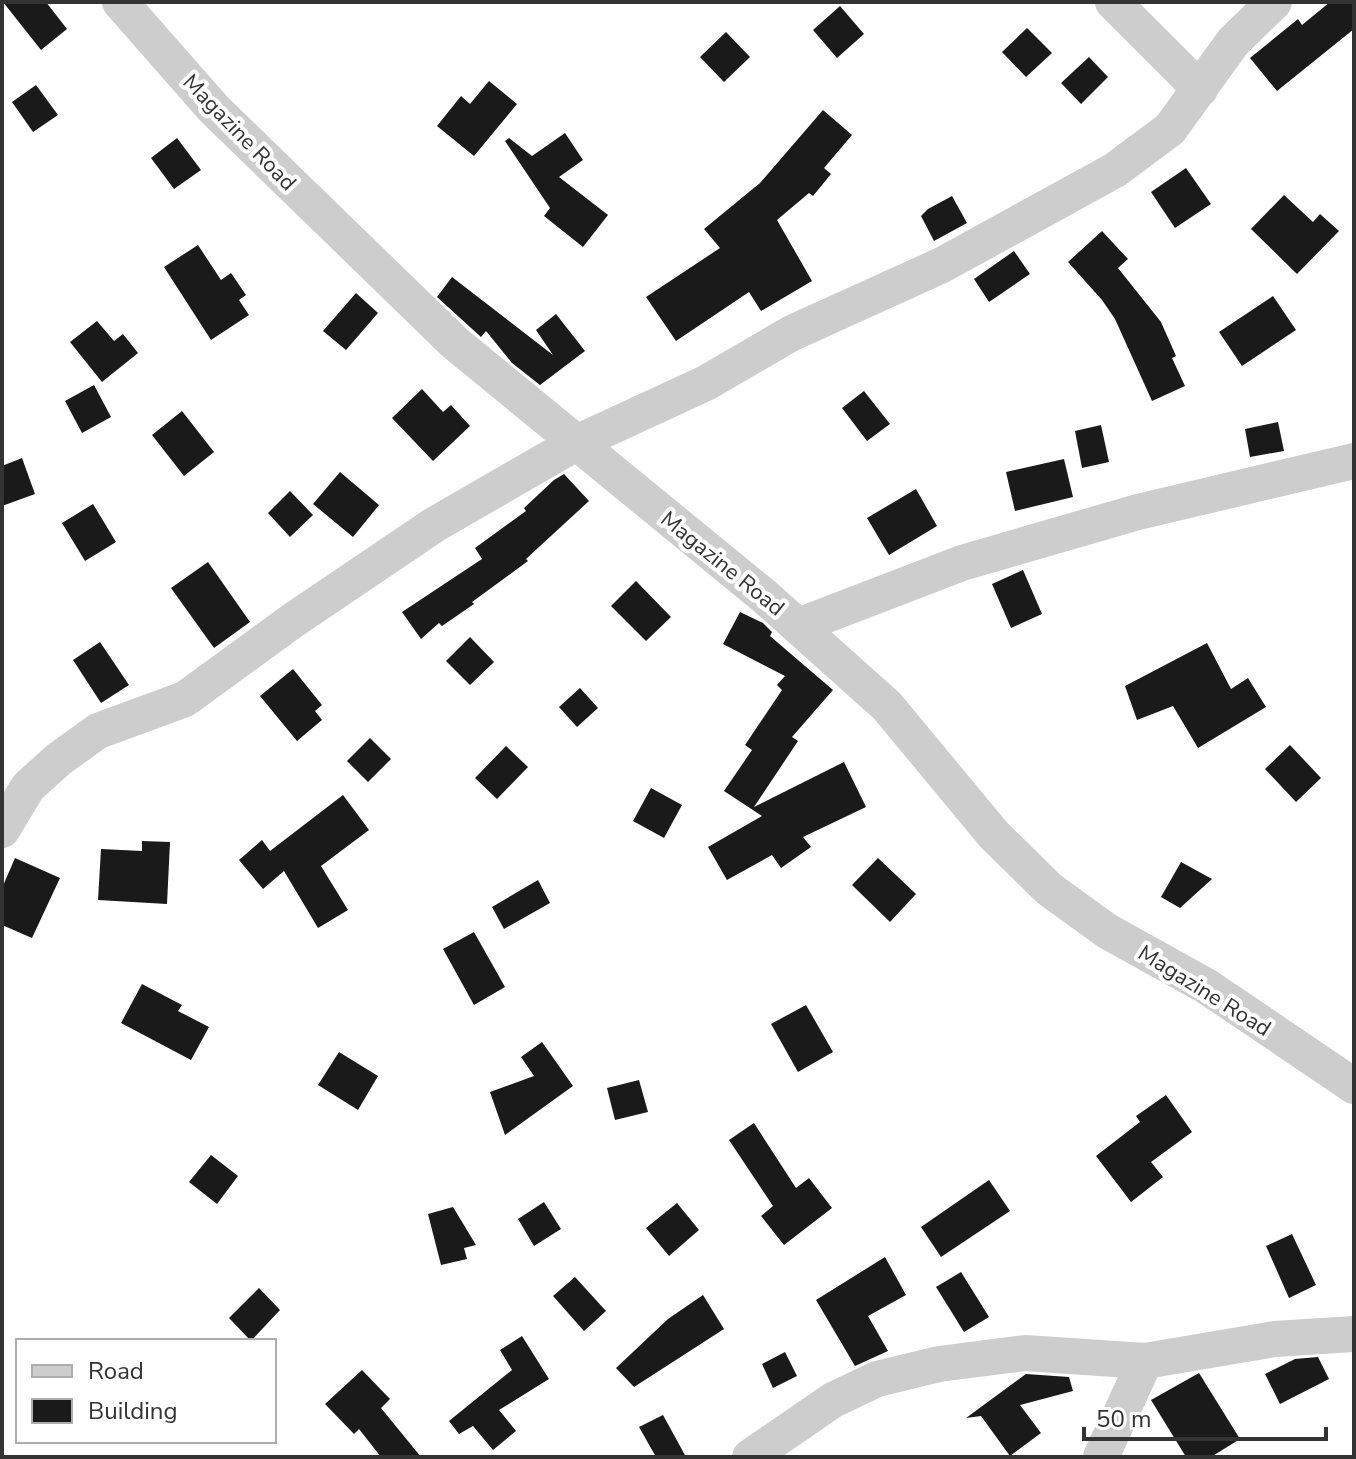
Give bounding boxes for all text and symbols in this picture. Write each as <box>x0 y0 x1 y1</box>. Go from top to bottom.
street label: Magazine Road <box>176 68 303 198</box>
street label: Magazine Road <box>654 504 791 623</box>
street label: Magazine Road <box>1132 938 1277 1044</box>
legend <box>16 1339 276 1443</box>
text: Road <box>88 1355 144 1387</box>
scale bar <box>1084 1391 1326 1441</box>
text: Building <box>88 1395 178 1427</box>
text: 50 m <box>1096 1403 1152 1435</box>

